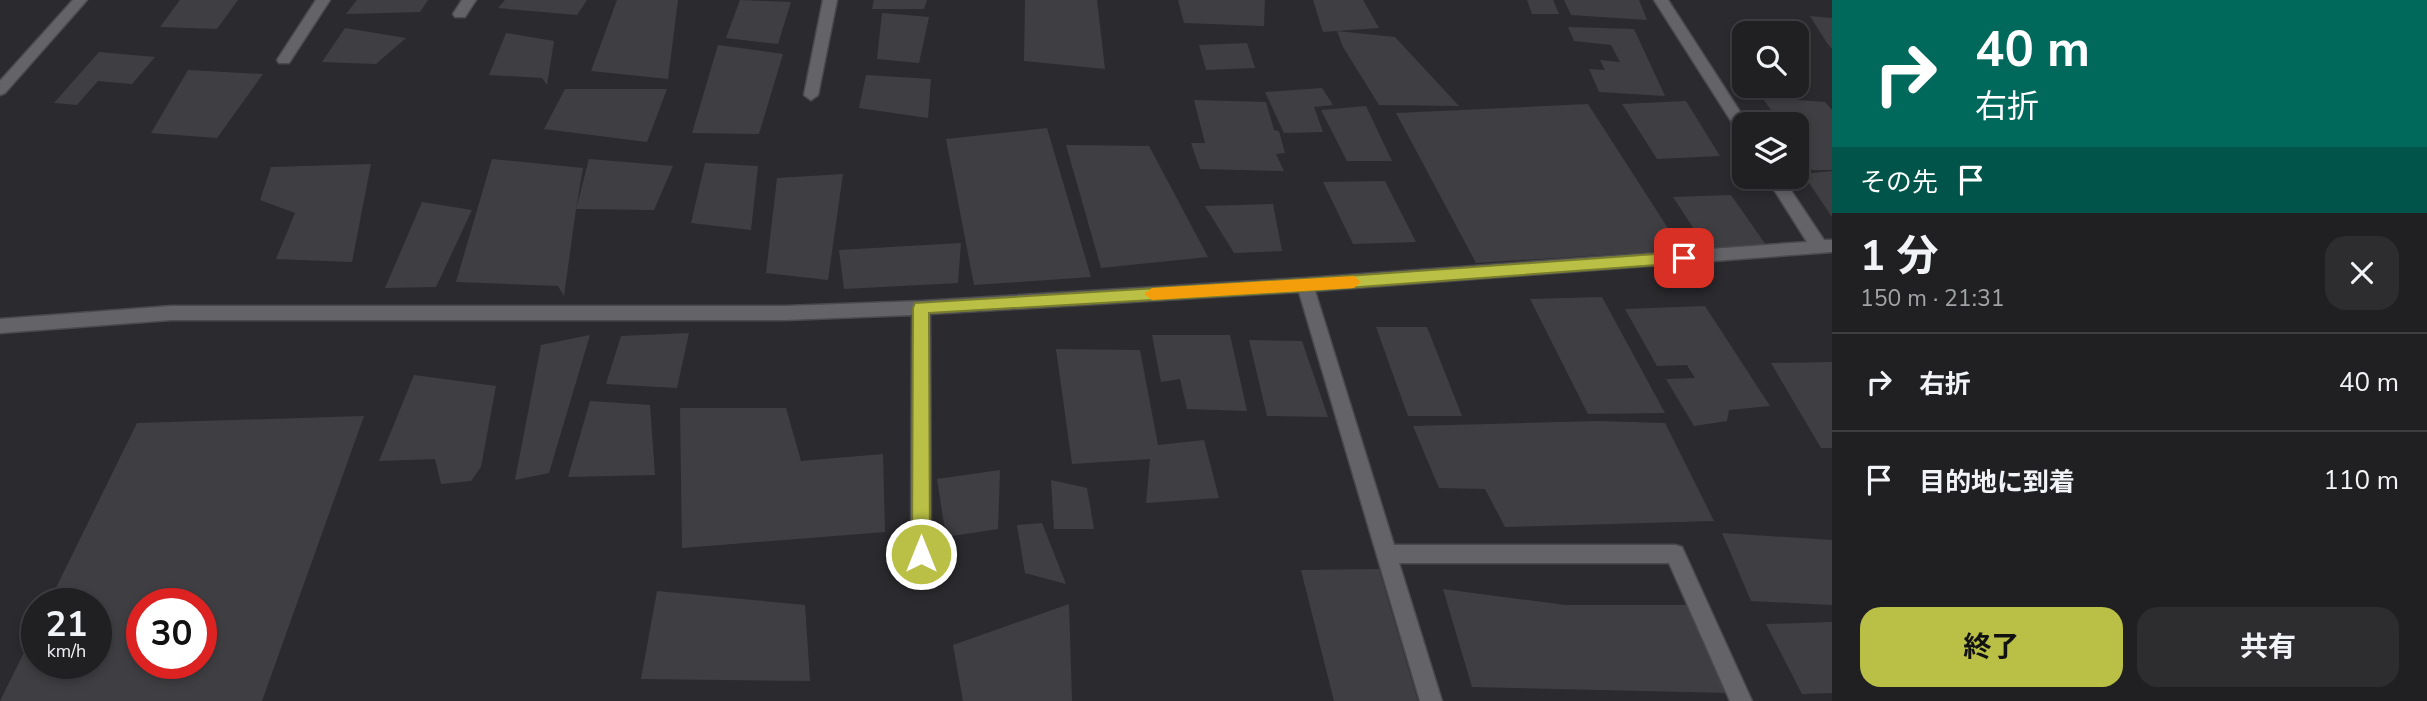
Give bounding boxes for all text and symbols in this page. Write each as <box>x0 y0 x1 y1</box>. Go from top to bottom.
text: 40 m <box>1975 16 2090 83</box>
map controls <box>1732 21 1809 189</box>
button: search <box>1732 21 1809 98</box>
icon: right <box>1860 28 1951 119</box>
text: 右折 <box>1975 85 2039 128</box>
button: layers <box>1732 112 1809 189</box>
icon: arrive <box>1952 161 1990 199</box>
text: その先 <box>1860 165 1938 200</box>
pin <box>1654 228 1714 288</box>
text: 1 分 <box>1860 228 1939 285</box>
button: close <box>2325 236 2399 310</box>
icon: arrive <box>1665 239 1703 277</box>
text: 150 m · 21:31 <box>1860 283 2005 314</box>
icon: right <box>1860 363 1898 401</box>
text: 40 m <box>2339 365 2399 400</box>
text: 右折 <box>1919 367 1971 402</box>
icon: arrive <box>1860 461 1898 499</box>
text: 110 m <box>2323 463 2399 498</box>
text: 目的地に到着 <box>1919 465 2075 500</box>
position arrow <box>884 517 958 591</box>
speed limit sign: 30 <box>126 588 217 679</box>
text: 21 <box>45 601 88 648</box>
button: 終了 <box>1860 607 2123 687</box>
button: 共有 <box>2137 607 2399 687</box>
text: km/h <box>47 639 86 663</box>

